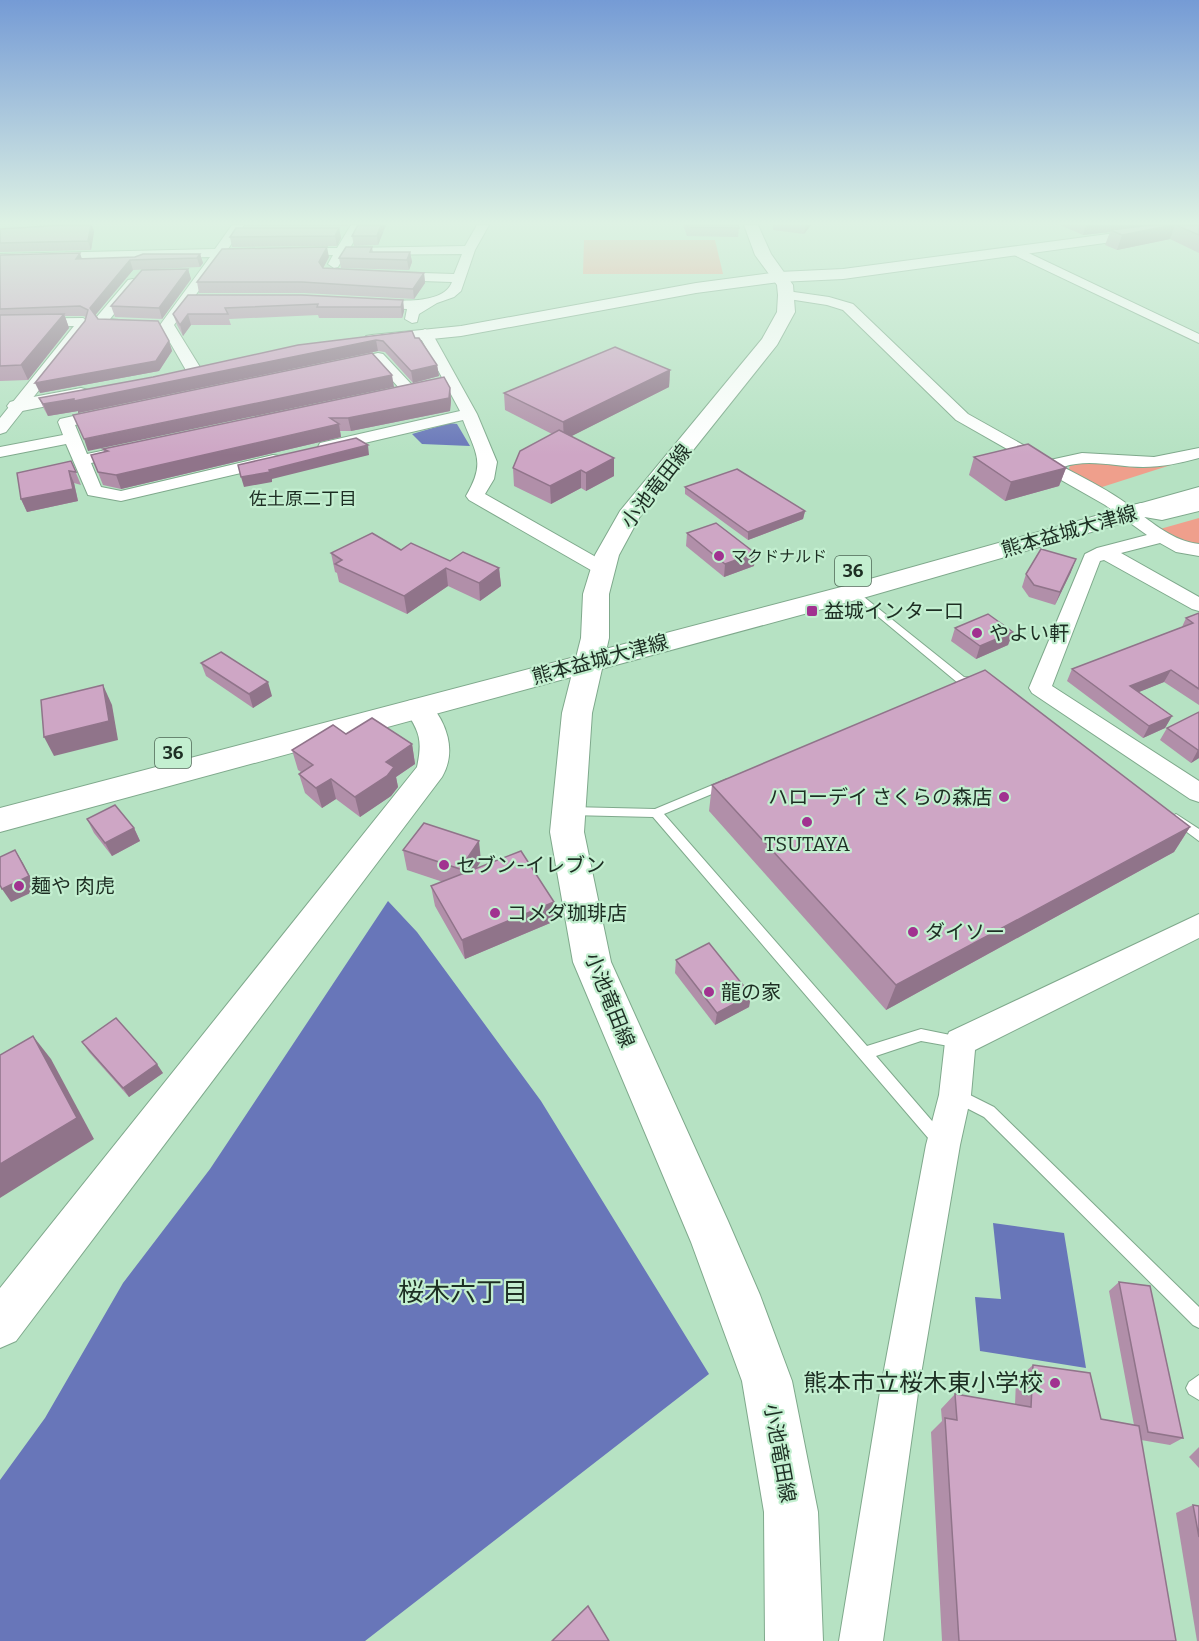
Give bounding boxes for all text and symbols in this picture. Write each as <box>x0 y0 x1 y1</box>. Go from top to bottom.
street label: 小池竜田線 <box>616 439 696 533</box>
district label: 佐土原二丁目 <box>249 488 357 510</box>
street label: 熊本益城大津線 <box>998 500 1140 562</box>
place label: マクドナルド <box>731 547 827 566</box>
marker: マクドナルド <box>712 549 726 563</box>
road number: 36 <box>835 556 871 586</box>
place label: 益城インター口 <box>824 599 964 623</box>
marker: 益城インター口 <box>805 604 819 618</box>
place label: やよい軒 <box>989 621 1069 645</box>
marker: やよい軒 <box>970 626 984 640</box>
street label: 熊本益城大津線 <box>529 629 671 689</box>
road number: 36 <box>155 738 191 768</box>
place label: ハローデイ さくらの森店 <box>768 785 992 809</box>
marker: ハローデイ さくらの森店 <box>997 790 1011 804</box>
marker: TSUTAYA <box>800 815 814 829</box>
place label: TSUTAYA <box>764 832 851 856</box>
place label: セブン-イレブン <box>456 853 605 877</box>
marker: セブン-イレブン <box>437 858 451 872</box>
place label: 麺や 肉虎 <box>31 874 115 898</box>
marker: 麺や 肉虎 <box>12 879 26 893</box>
place label: コメダ珈琲店 <box>507 901 627 925</box>
marker: コメダ珈琲店 <box>488 906 502 920</box>
place label: ダイソー <box>925 920 1005 944</box>
marker: ダイソー <box>906 925 920 939</box>
street label: 小池竜田線 <box>580 949 640 1051</box>
place label: 龍の家 <box>721 980 781 1004</box>
marker: 龍の家 <box>702 985 716 999</box>
district label: 桜木六丁目 <box>398 1277 528 1308</box>
place label: 熊本市立桜木東小学校 <box>803 1369 1043 1397</box>
marker: 熊本市立桜木東小学校 <box>1048 1376 1062 1390</box>
street label: 小池竜田線 <box>759 1402 801 1504</box>

